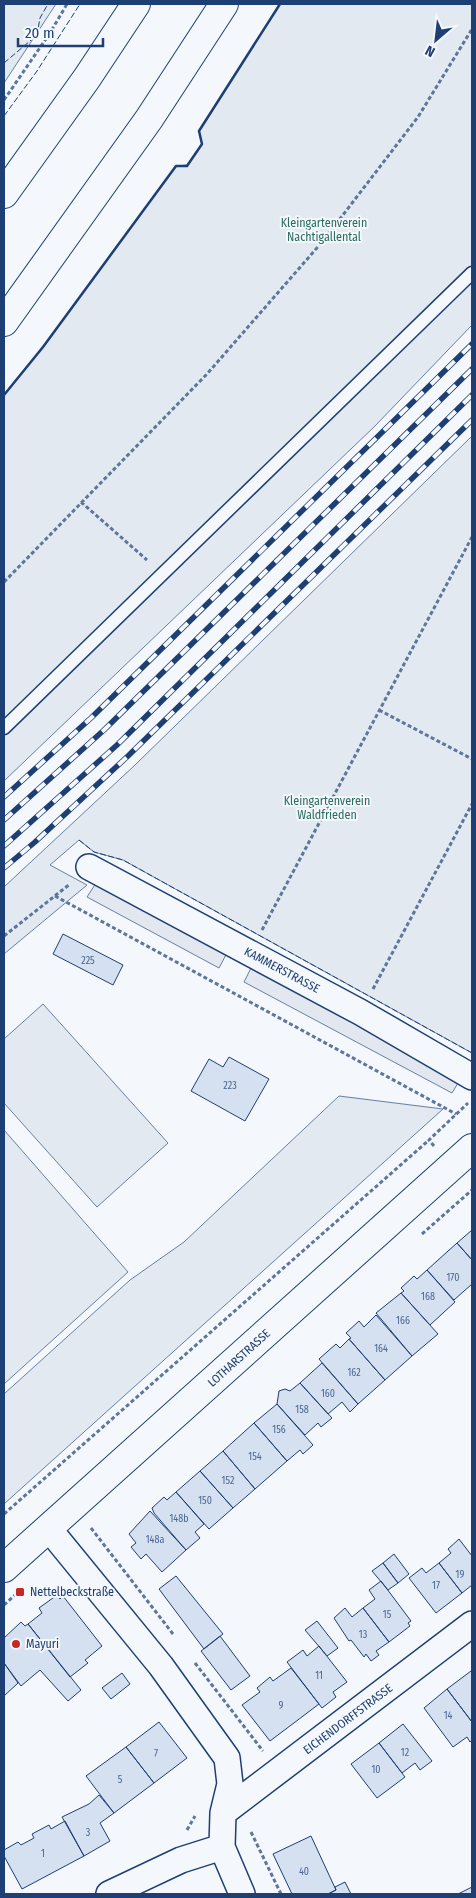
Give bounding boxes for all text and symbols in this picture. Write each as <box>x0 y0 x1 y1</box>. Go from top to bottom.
scale bar <box>18 15 102 47</box>
north arrow <box>411 15 461 65</box>
text: 20 m <box>25 24 55 42</box>
text: N <box>422 42 438 61</box>
park label: Kleingartenverein Nachtigallental <box>281 216 367 244</box>
park label: Kleingartenverein Waldfrieden <box>284 794 370 822</box>
street label: KAMMERSTRASSE <box>242 944 322 996</box>
house number: 225 <box>81 955 95 967</box>
house number: 223 <box>223 1080 237 1092</box>
house number: 170 <box>446 1272 460 1284</box>
house number: 168 <box>421 1291 435 1303</box>
house number: 166 <box>396 1315 410 1327</box>
street label: LOTHARSTRASSE <box>205 1326 273 1390</box>
house number: 164 <box>374 1343 388 1355</box>
house number: 162 <box>347 1367 361 1379</box>
house number: 160 <box>321 1388 335 1400</box>
house number: 158 <box>295 1404 309 1416</box>
house number: 156 <box>272 1424 286 1436</box>
house number: 154 <box>248 1451 262 1463</box>
house number: 152 <box>222 1475 235 1487</box>
house number: 150 <box>198 1495 212 1507</box>
house number: 148b <box>169 1513 189 1525</box>
house number: 148a <box>146 1534 164 1546</box>
house number: 19 <box>456 1569 465 1581</box>
house number: 17 <box>432 1580 440 1592</box>
place label: Nettelbeckstraße <box>30 1585 114 1599</box>
marker: Nettelbeckstraße <box>14 1586 26 1598</box>
house number: 15 <box>383 1609 392 1621</box>
house number: 13 <box>359 1629 368 1641</box>
place label: Mayuri <box>26 1637 59 1651</box>
marker: Mayuri <box>10 1638 22 1650</box>
house number: 11 <box>315 1670 323 1682</box>
street label: EICHENDORFFSTRASSE <box>301 1681 396 1757</box>
house number: 9 <box>279 1700 284 1712</box>
house number: 14 <box>444 1710 453 1722</box>
house number: 12 <box>401 1747 410 1759</box>
house number: 7 <box>154 1748 158 1760</box>
house number: 10 <box>371 1764 381 1776</box>
house number: 5 <box>118 1774 123 1786</box>
house number: 3 <box>86 1827 91 1839</box>
house number: 1 <box>41 1848 45 1860</box>
house number: 40 <box>299 1866 309 1878</box>

